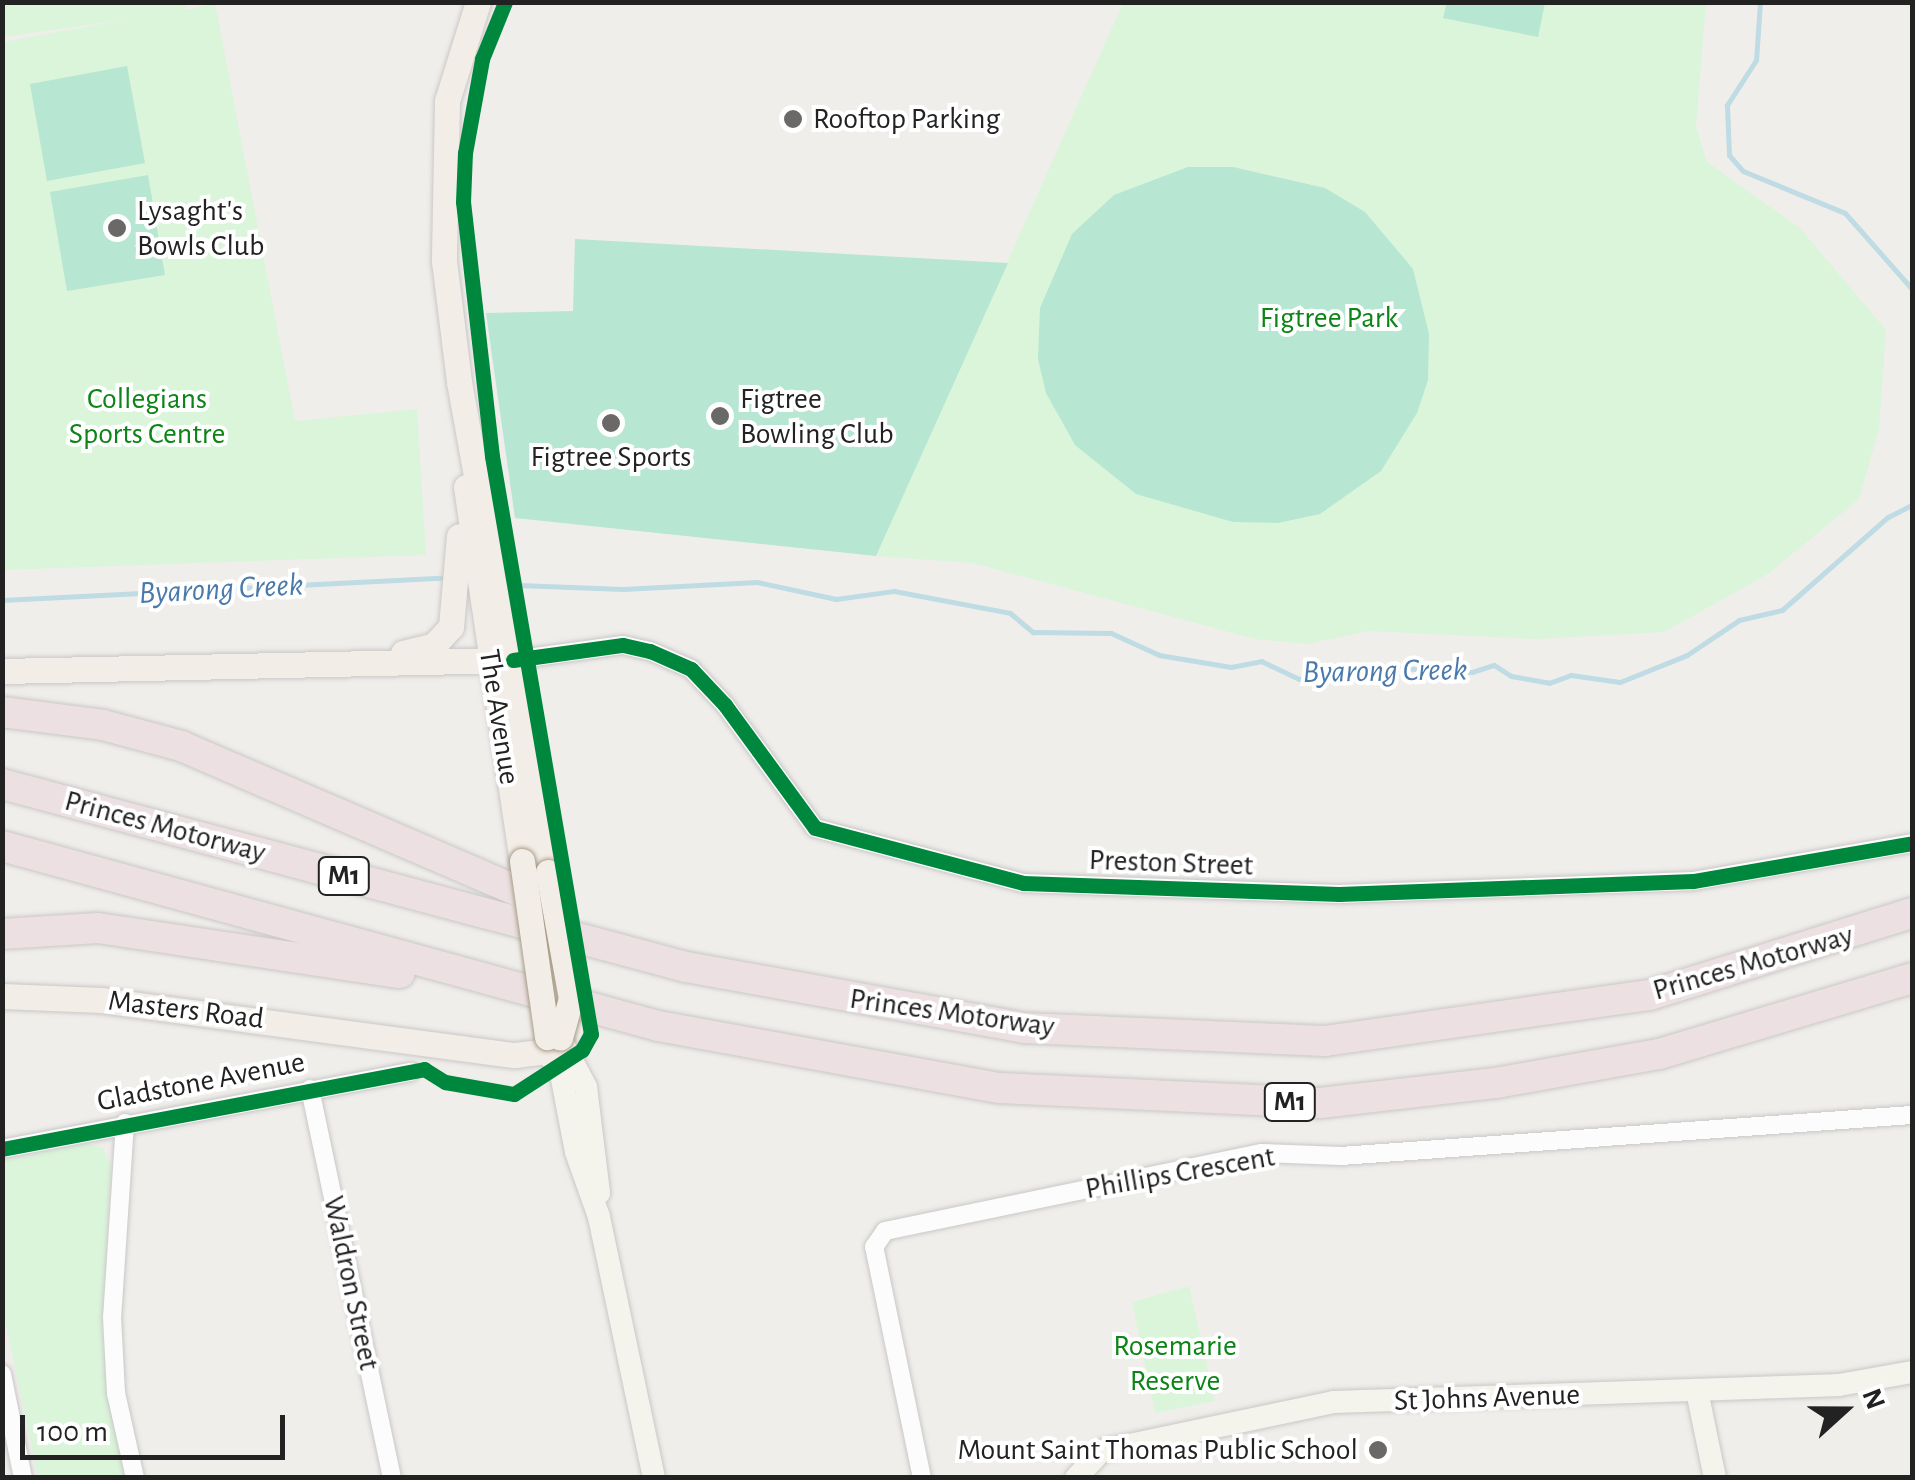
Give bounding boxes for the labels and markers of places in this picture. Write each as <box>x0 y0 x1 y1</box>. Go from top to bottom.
place label: Rooftop Parking <box>813 101 1000 137</box>
marker: Rooftop Parking <box>782 108 804 130</box>
place label: Lysaght's Bowls Club <box>137 193 265 264</box>
marker: Lysaght's Bowls Club <box>106 217 128 239</box>
place label: Figtree Bowling Club <box>740 381 894 452</box>
marker: Figtree Bowling Club <box>709 405 731 427</box>
marker: Figtree Sports <box>600 412 622 434</box>
place label: Figtree Sports <box>531 439 691 475</box>
place label: Mount Saint Thomas Public School <box>958 1432 1358 1468</box>
marker: Mount Saint Thomas Public School <box>1367 1439 1389 1461</box>

